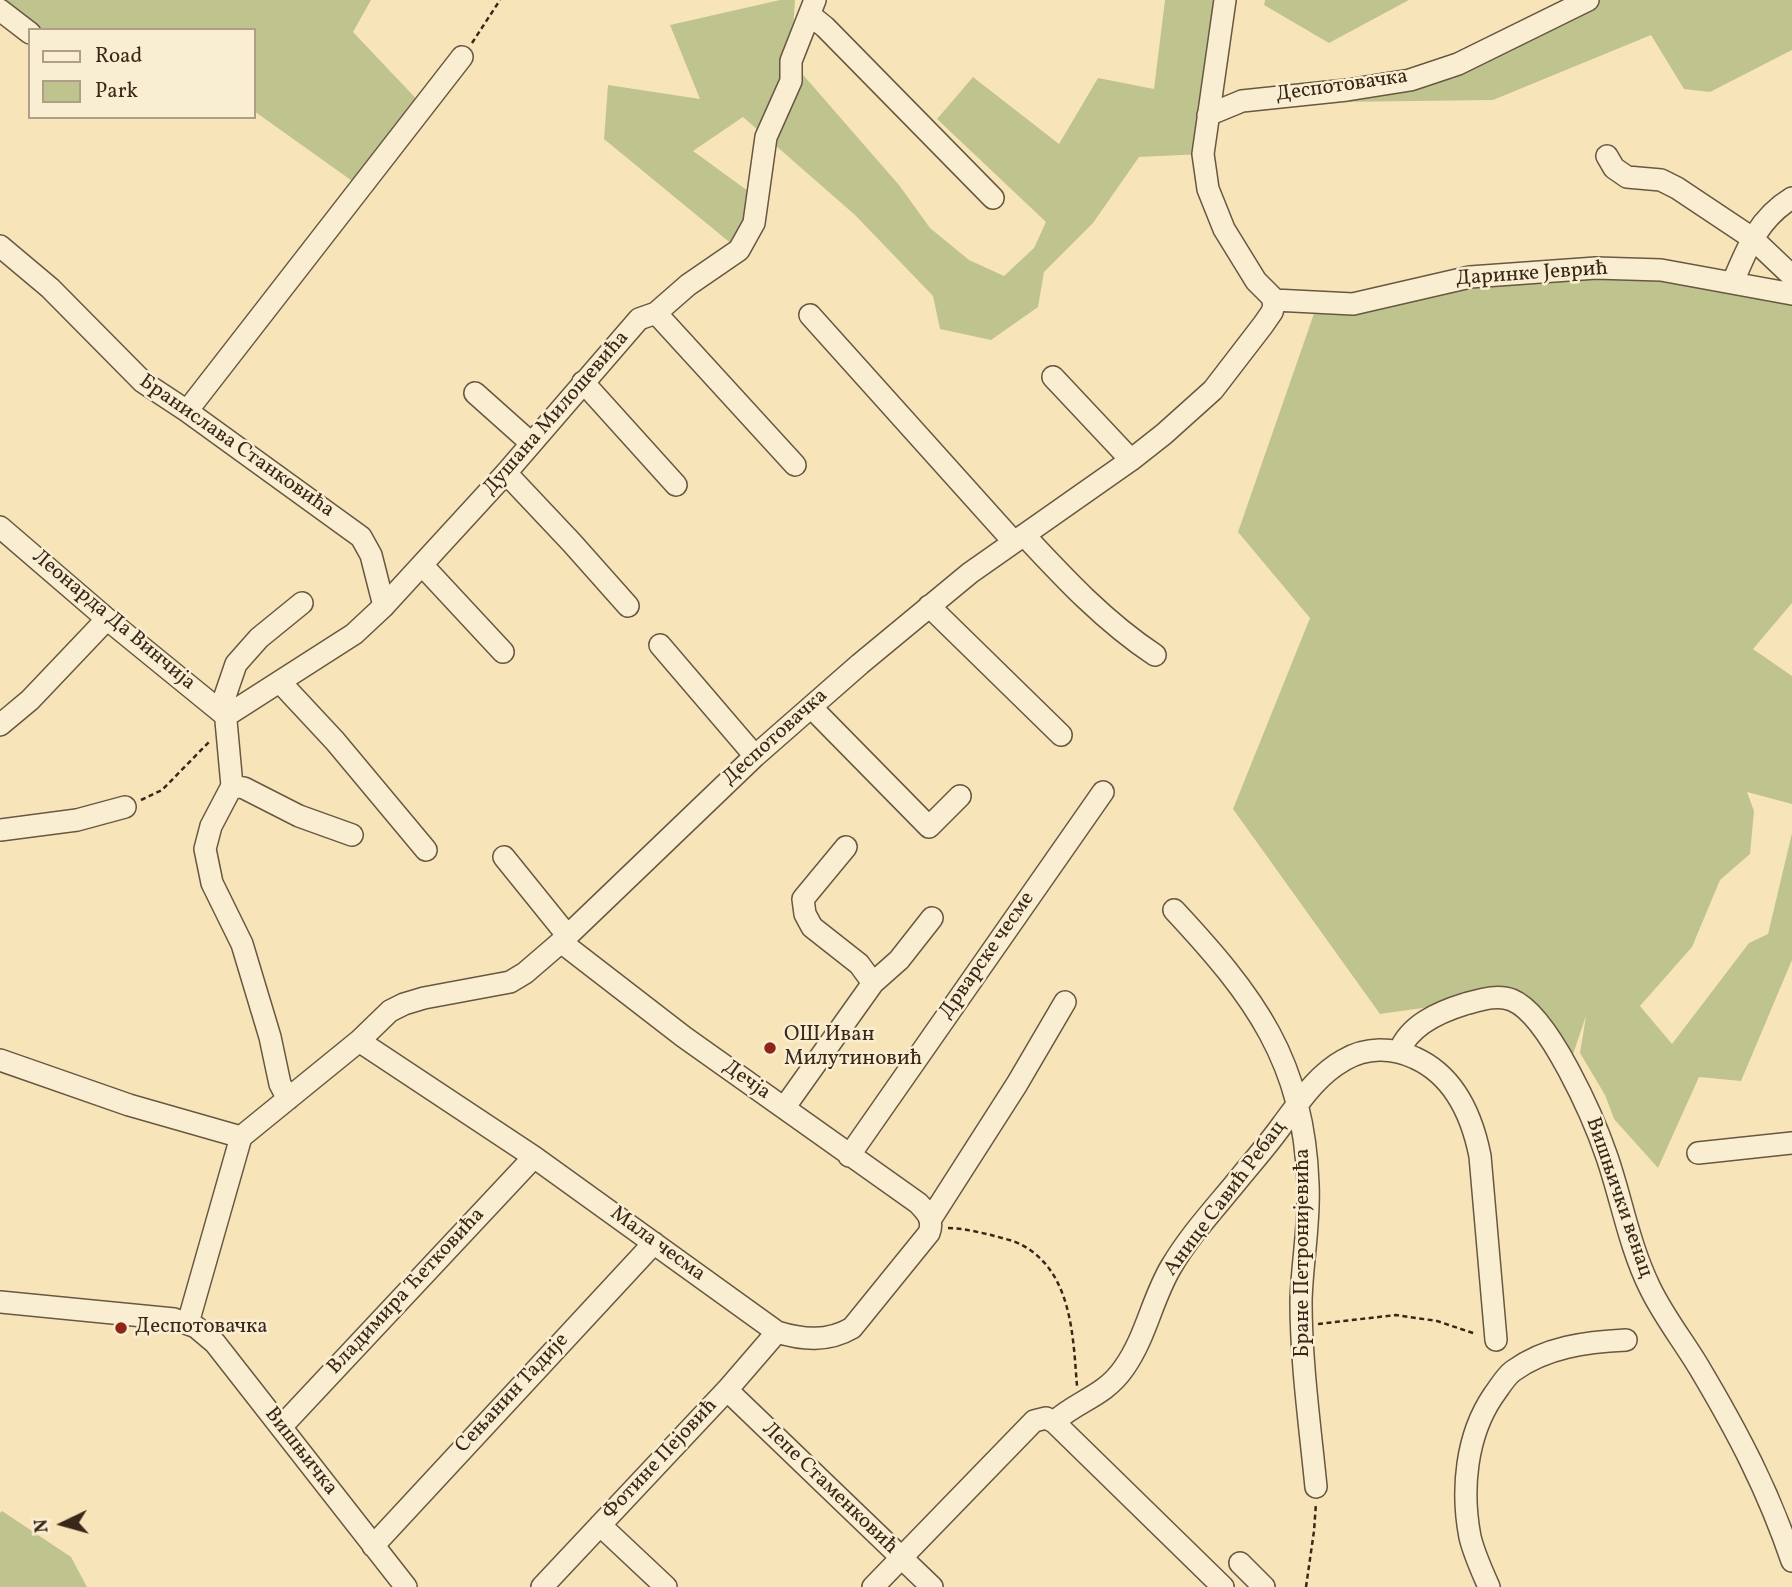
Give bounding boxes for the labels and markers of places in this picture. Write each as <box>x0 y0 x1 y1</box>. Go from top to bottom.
place label: ОШ Иван Милутиновић <box>784 1023 922 1073</box>
marker: ОШ Иван Милутиновић <box>762 1040 778 1056</box>
place label: Деспотовачка <box>135 1315 268 1341</box>
marker: Деспотовачка <box>113 1320 129 1336</box>

